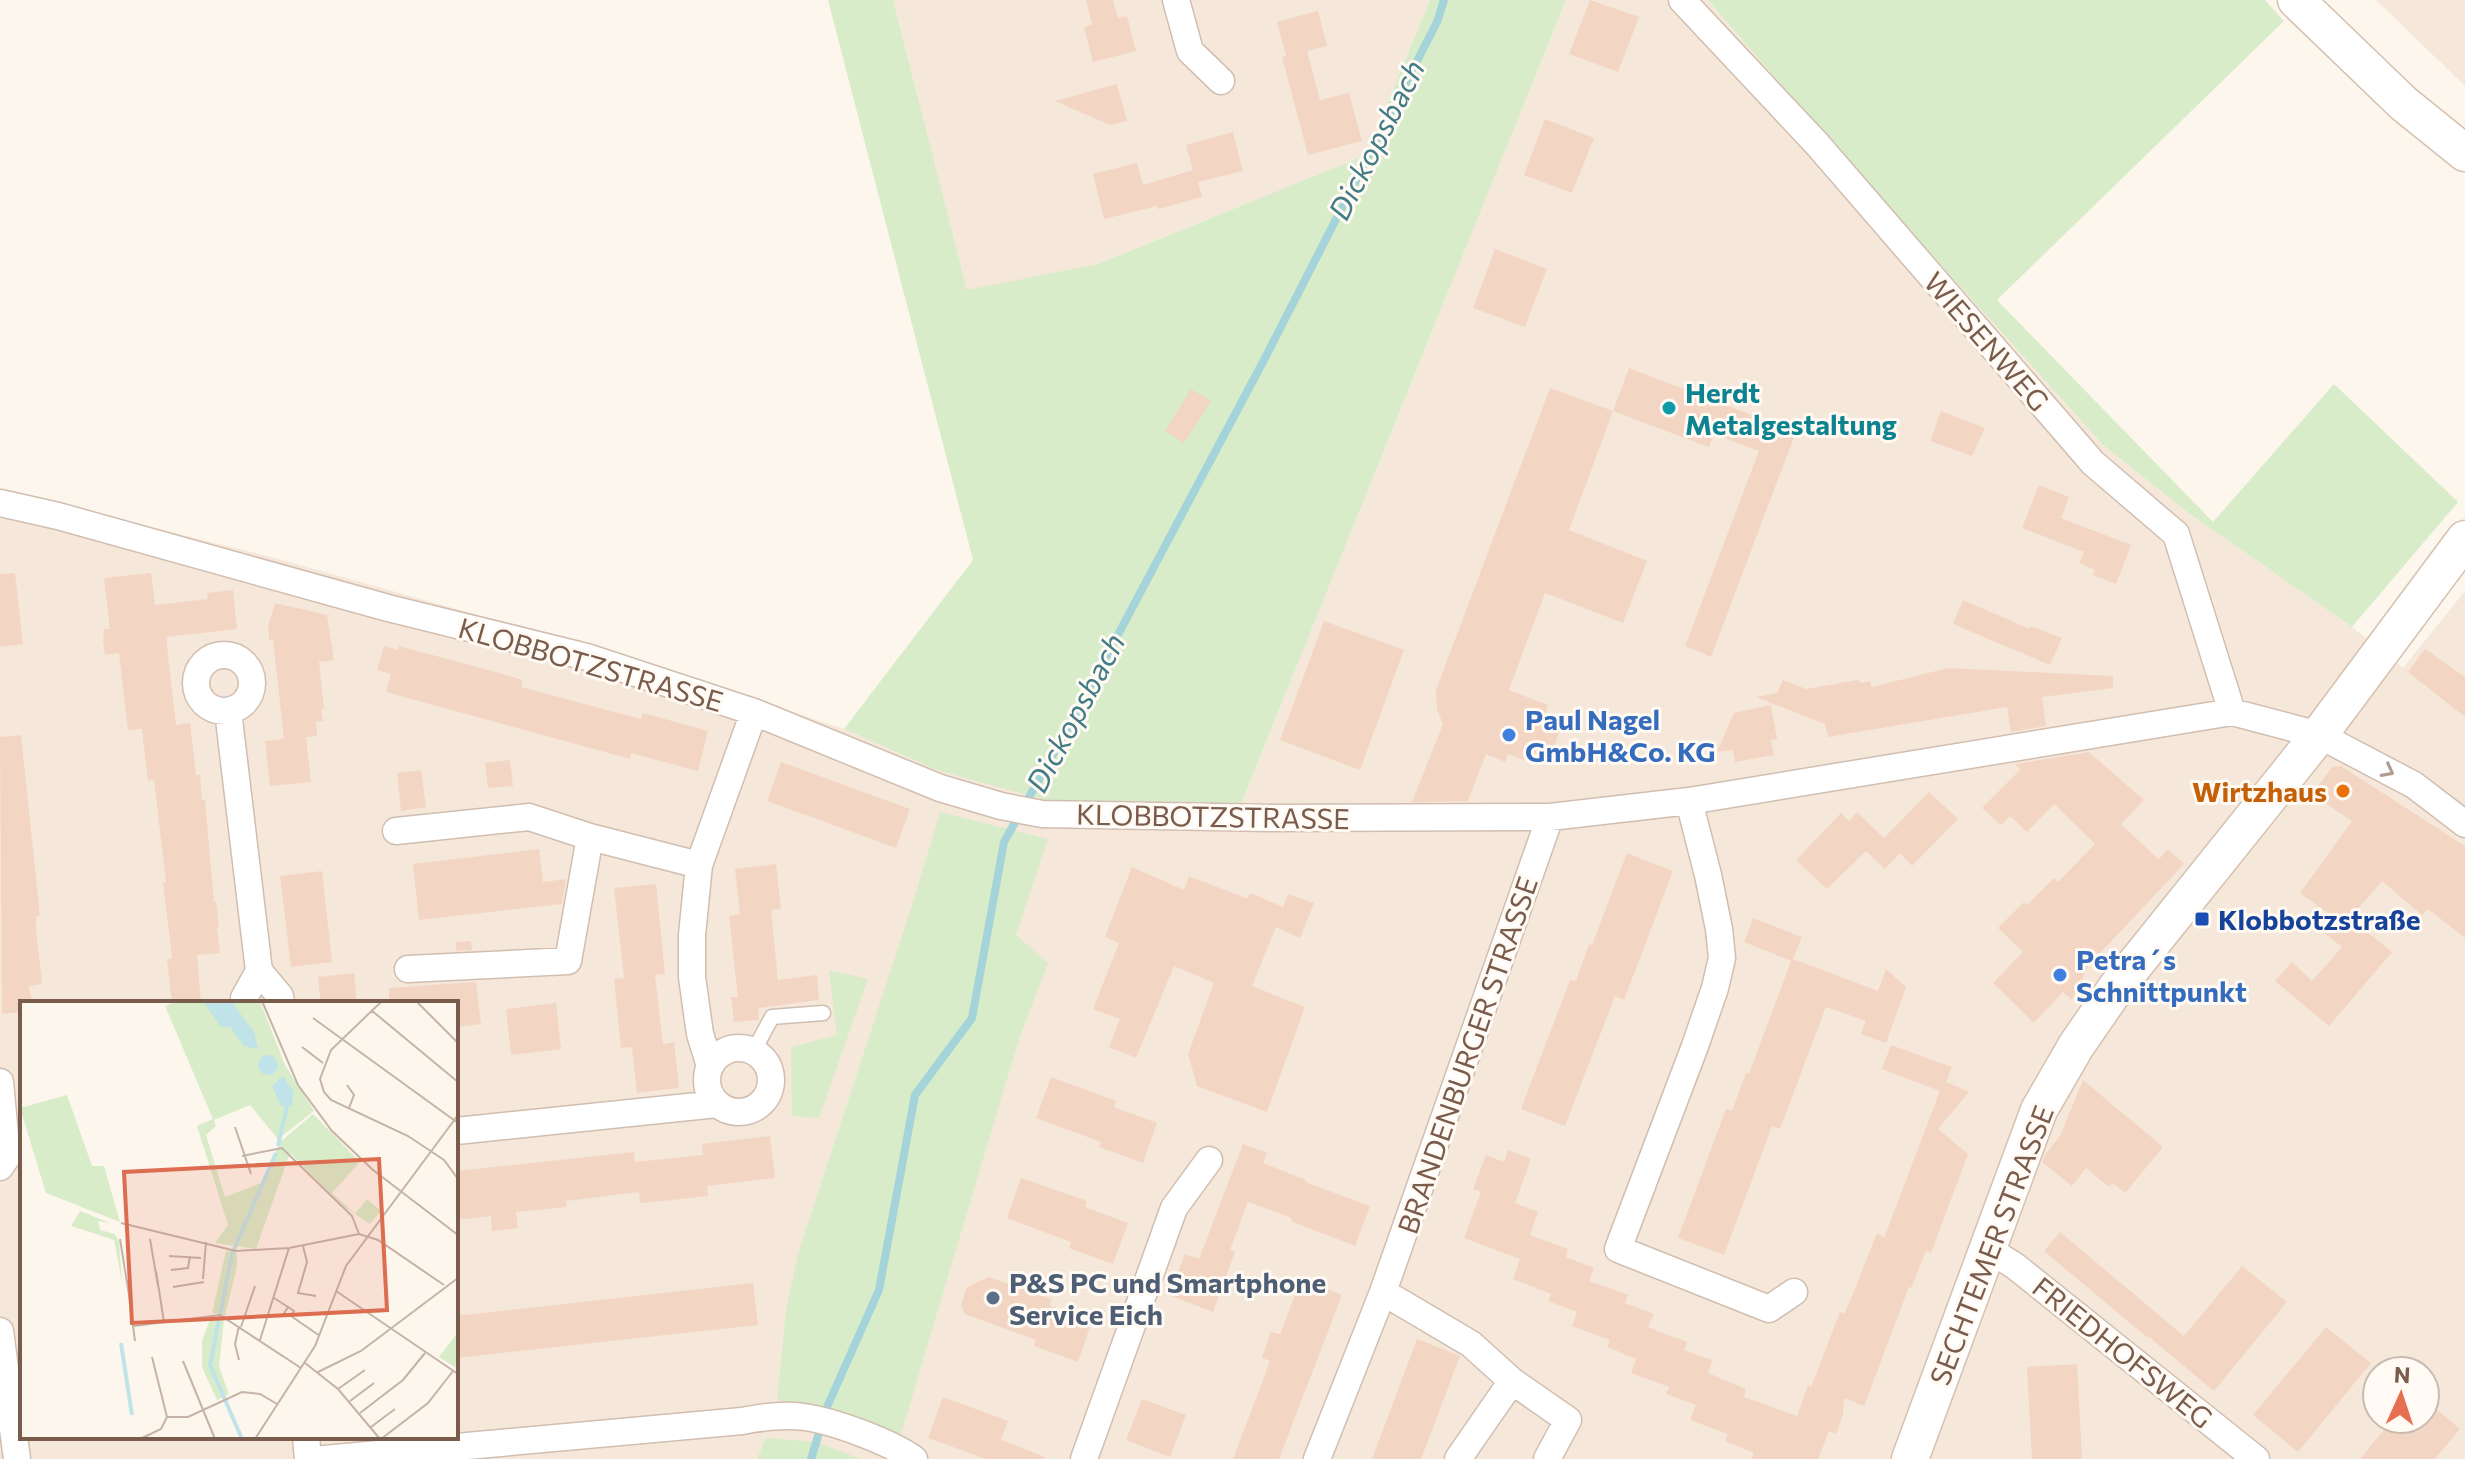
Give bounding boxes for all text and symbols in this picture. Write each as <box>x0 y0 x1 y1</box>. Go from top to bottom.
water label: Dickopsbach <box>1319 53 1431 225</box>
street label: WIESENWEG <box>1917 265 2057 417</box>
place label: Herdt Metalgestaltung <box>1685 375 1897 441</box>
marker: Herdt Metalgestaltung <box>1660 399 1678 417</box>
street label: KLOBBOTZSTRASSE <box>455 610 727 718</box>
water label: Dickopsbach <box>1017 626 1131 798</box>
place label: Paul Nagel GmbH&Co. KG <box>1525 702 1716 768</box>
marker: Paul Nagel GmbH&Co. KG <box>1500 726 1518 744</box>
one-way arrow <box>2380 761 2395 777</box>
place label: Wirtzhaus <box>2192 774 2327 808</box>
marker: Wirtzhaus <box>2334 782 2352 800</box>
street label: KLOBBOTZSTRASSE <box>1076 797 1350 835</box>
street label: BRANDENBURGER STRASSE <box>1390 872 1544 1238</box>
place label: Klobbotzstraße <box>2218 902 2421 936</box>
marker: Klobbotzstraße <box>2193 910 2211 928</box>
place label: Petra´s Schnittpunkt <box>2076 942 2247 1008</box>
marker: Petra´s Schnittpunkt <box>2051 966 2069 984</box>
inset map <box>20 1001 458 1439</box>
street label: SECHTEMER STRASSE <box>1922 1100 2060 1390</box>
place label: P&S PC und Smartphone Service Eich <box>1009 1265 1326 1331</box>
street label: FRIEDHOFSWEG <box>2026 1269 2220 1435</box>
marker: P&S PC und Smartphone Service Eich <box>984 1289 1002 1307</box>
north arrow <box>2361 1355 2441 1435</box>
text: N <box>2393 1361 2411 1388</box>

